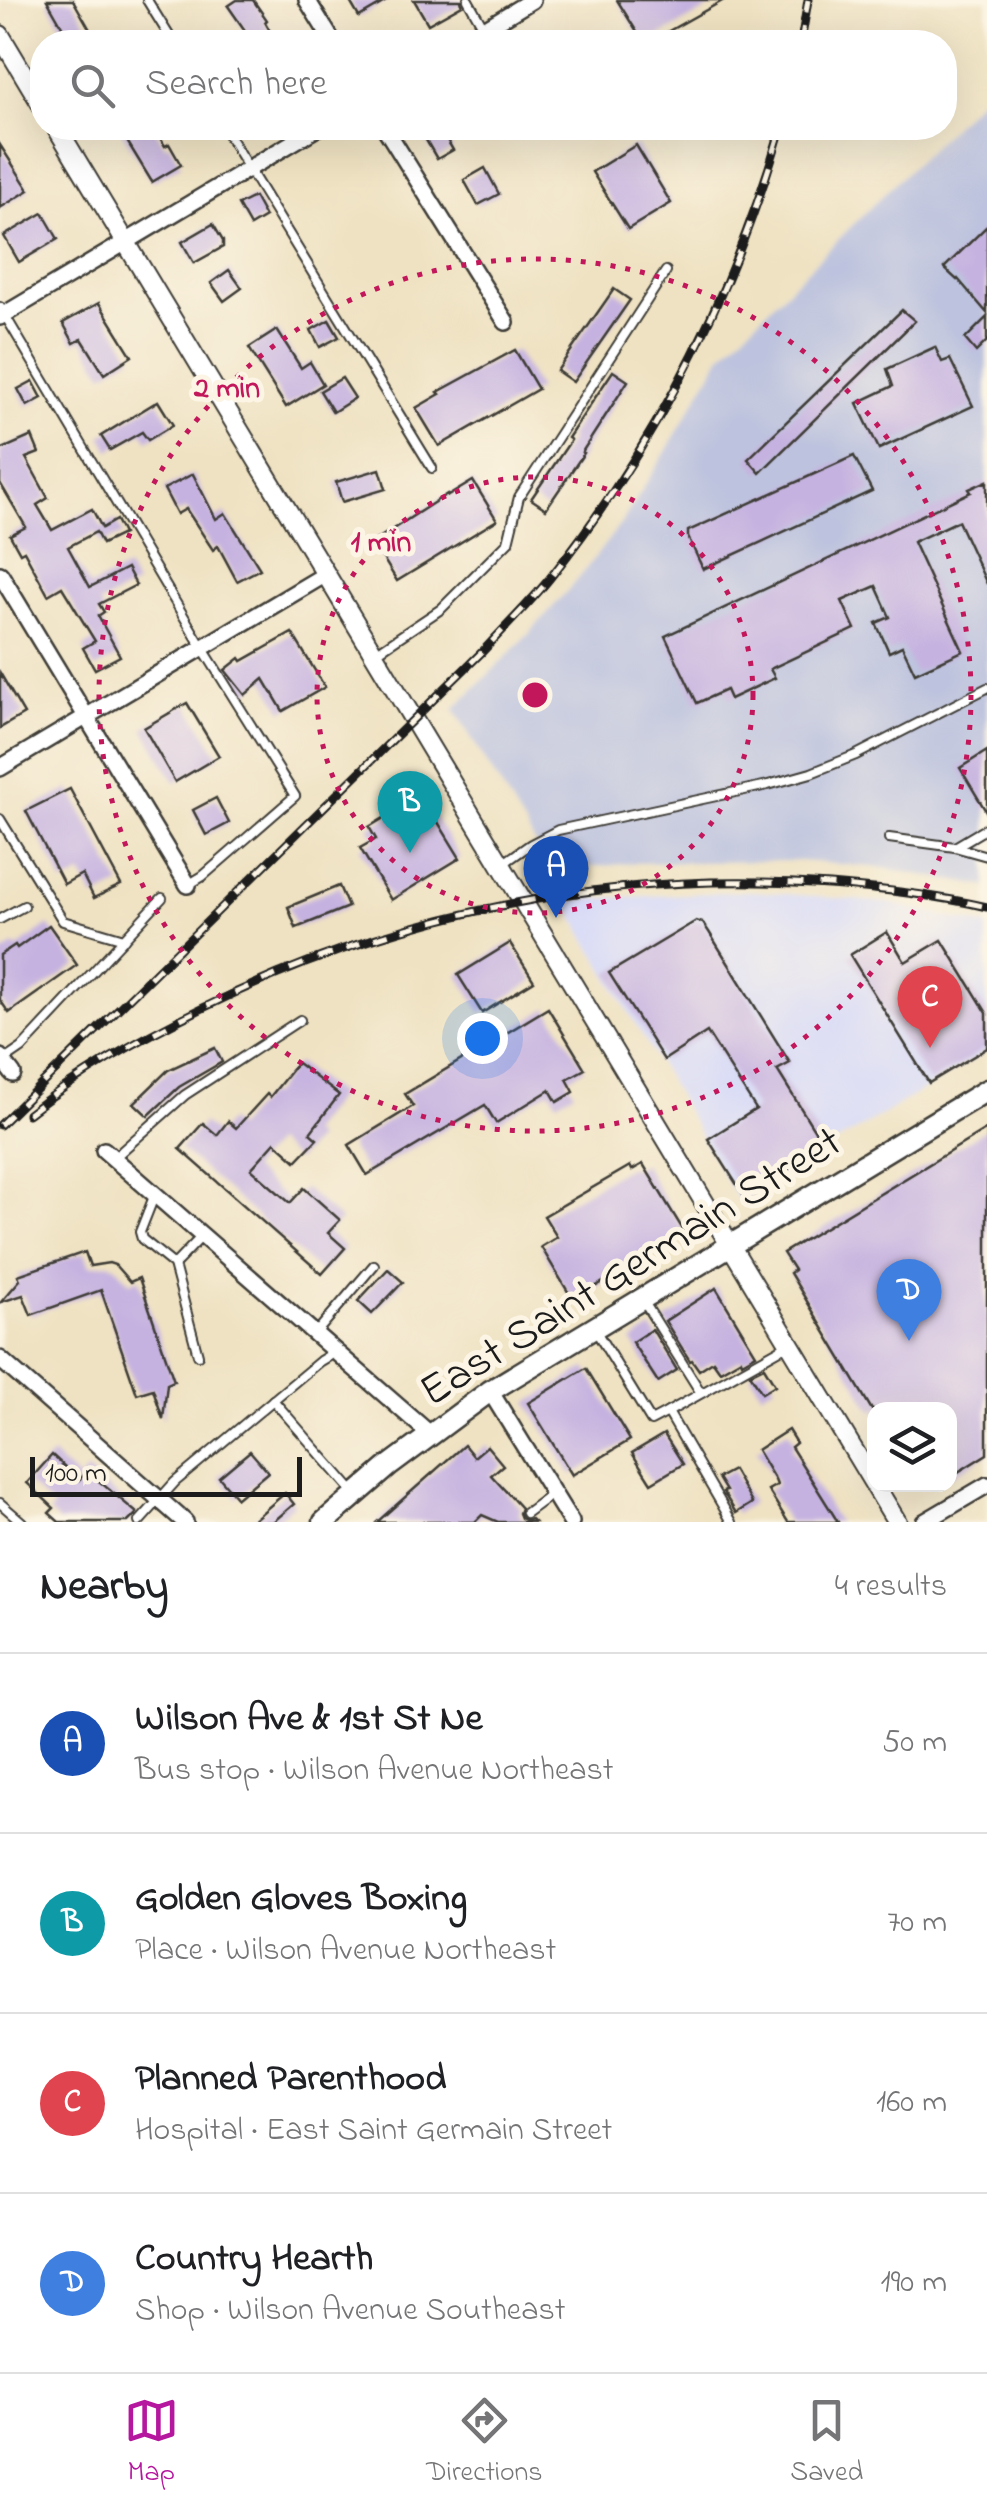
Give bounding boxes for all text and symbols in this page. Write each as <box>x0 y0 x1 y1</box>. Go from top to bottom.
search box <box>30 30 957 140</box>
text: Search here <box>145 57 327 113</box>
icon: search <box>65 58 120 113</box>
text: 2 min <box>193 368 260 412</box>
text: 1 min <box>351 522 411 566</box>
centre of rings <box>517 677 553 713</box>
pin: B <box>378 770 442 853</box>
pin: A <box>524 836 588 918</box>
pin: C <box>898 966 962 1048</box>
your location <box>457 1013 508 1064</box>
street label: East Saint Germain Street <box>408 1111 856 1425</box>
pin: D <box>876 1258 942 1341</box>
map controls <box>867 1402 957 1492</box>
button: layers <box>867 1402 957 1492</box>
scale bar <box>30 1452 302 1496</box>
text: 100 m <box>45 1454 107 1495</box>
text: Nearby <box>40 1557 168 1618</box>
text: 4 results <box>835 1564 947 1611</box>
text: Wilson Ave & 1st St Ne <box>135 1692 483 1748</box>
text: A <box>63 1720 82 1767</box>
text: 50 m <box>882 1720 947 1767</box>
text: Bus stop · Wilson Avenue Northeast <box>135 1748 614 1795</box>
text: Golden Gloves Boxing <box>135 1872 467 1928</box>
text: B <box>62 1900 83 1947</box>
text: 70 m <box>887 1900 947 1947</box>
text: Place · Wilson Avenue Northeast <box>135 1928 556 1975</box>
text: Planned Parenthood <box>135 2052 446 2108</box>
text: C <box>64 2080 81 2127</box>
text: 160 m <box>876 2080 947 2127</box>
text: Hospital · East Saint Germain Street <box>135 2108 612 2155</box>
text: Country Hearth <box>135 2232 373 2288</box>
text: D <box>61 2260 84 2307</box>
text: 190 m <box>881 2260 947 2307</box>
text: Shop · Wilson Avenue Southeast <box>135 2288 566 2335</box>
tab: Map <box>124 2393 179 2494</box>
tab: Directions <box>426 2393 543 2494</box>
tab: Saved <box>790 2393 863 2494</box>

